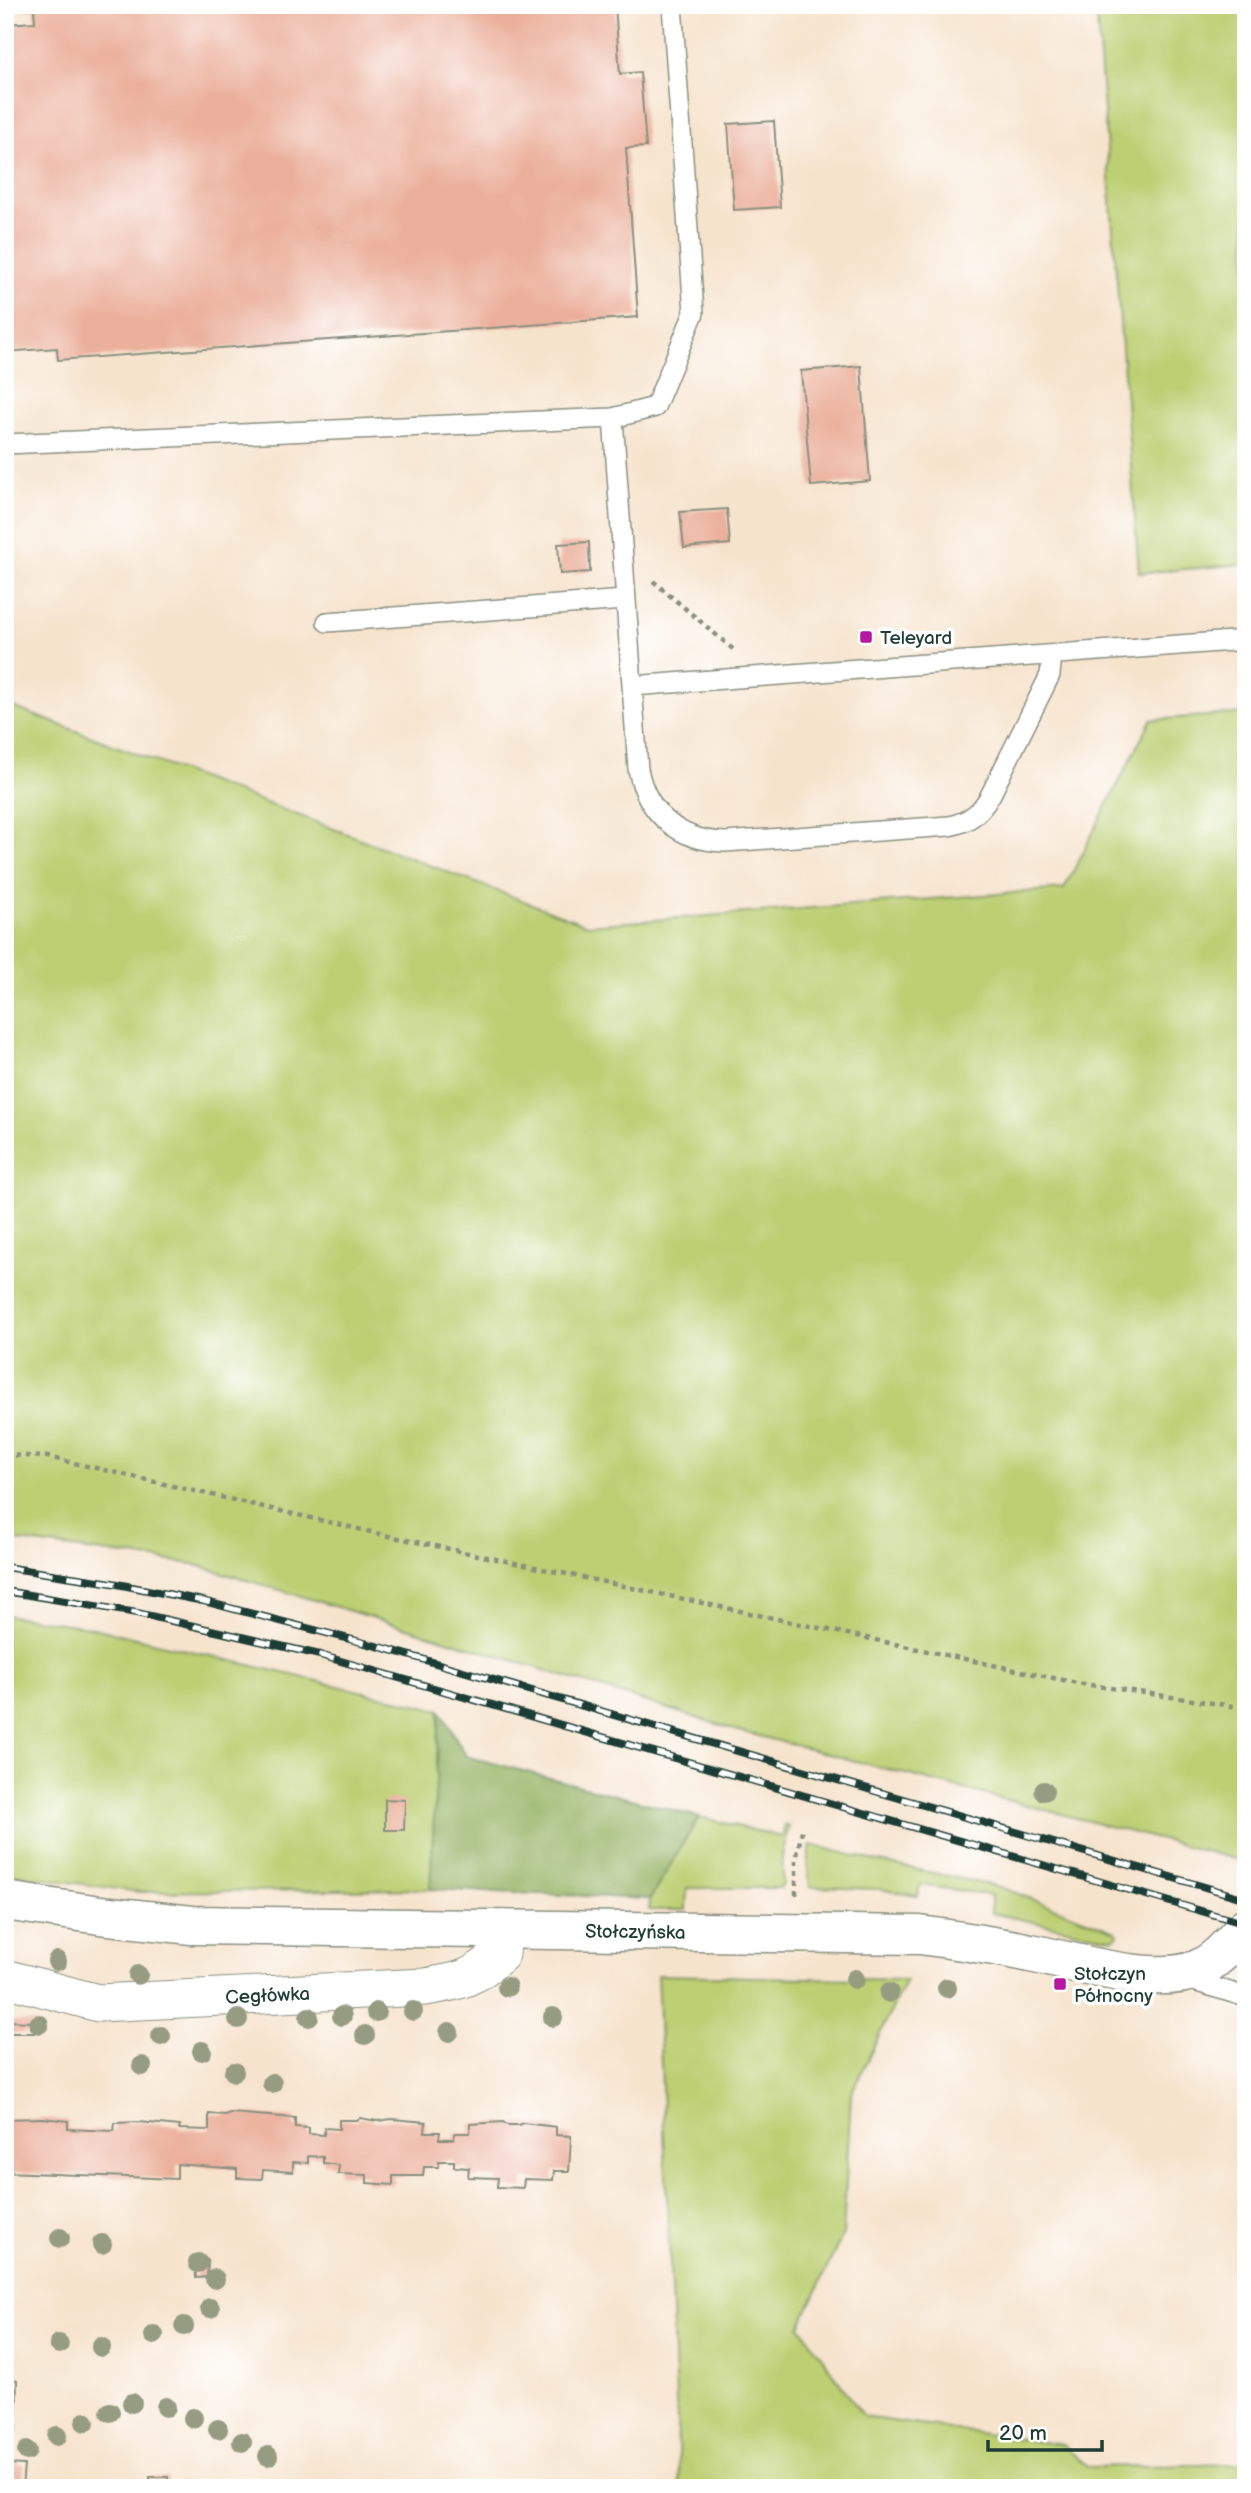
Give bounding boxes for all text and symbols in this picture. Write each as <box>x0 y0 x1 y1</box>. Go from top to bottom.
place label: Teleyard <box>880 627 952 650</box>
marker: Teleyard <box>858 629 874 645</box>
street label: Stołczyńska <box>585 1920 686 1945</box>
place label: Stołczyn Północny <box>1074 1963 1153 2008</box>
marker: Stołczyn Północny <box>1052 1976 1068 1992</box>
street label: Cegłówka <box>225 1983 311 2010</box>
scale bar <box>988 2409 1102 2453</box>
text: 20 m <box>999 2421 1047 2446</box>

